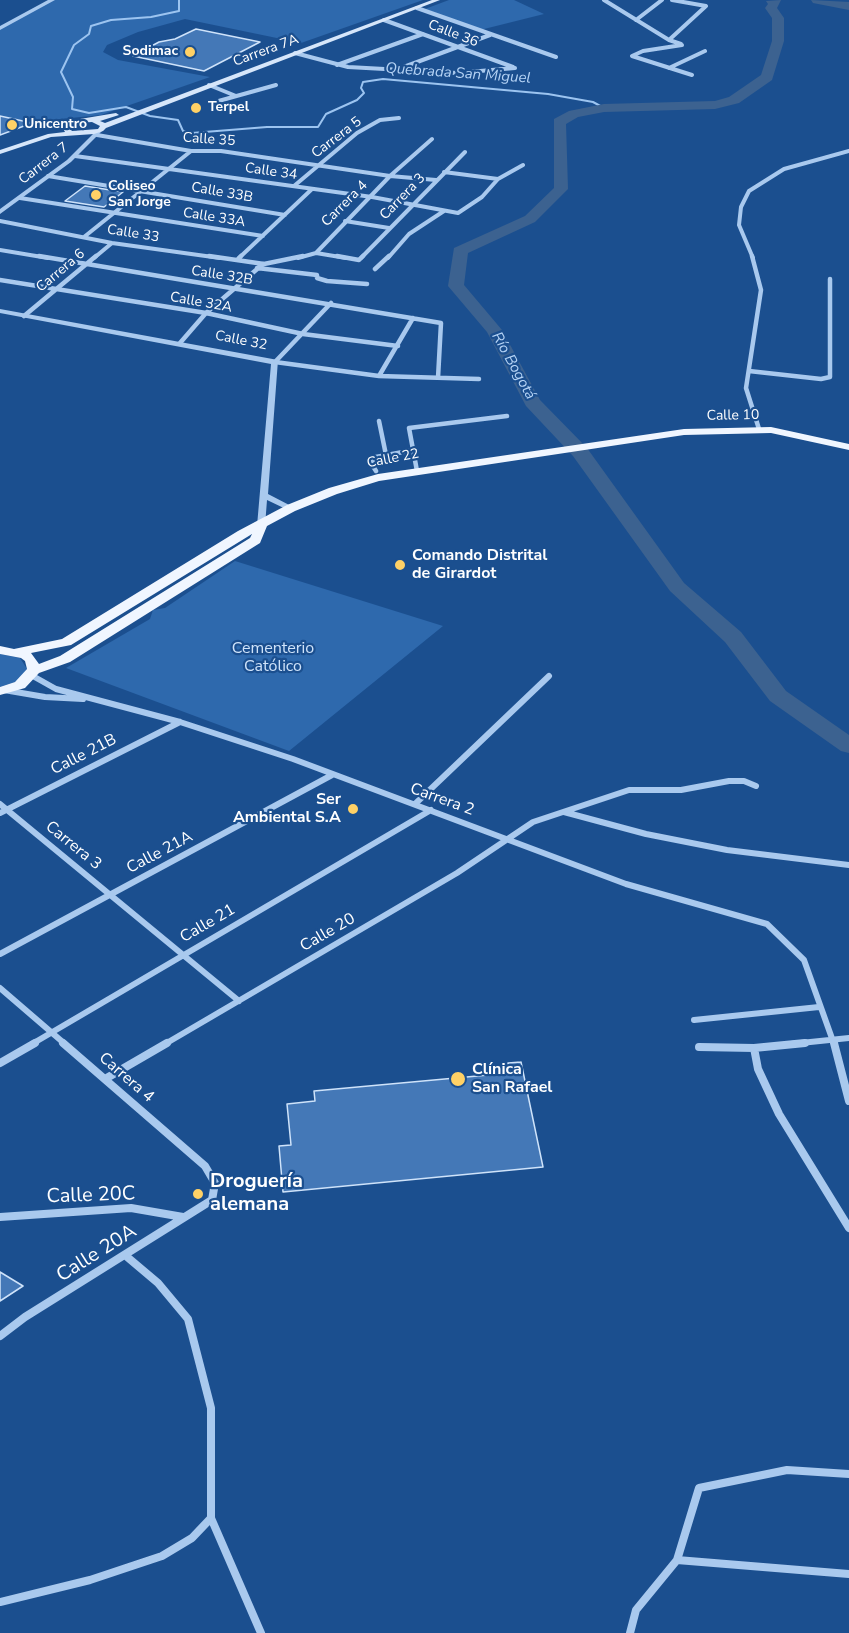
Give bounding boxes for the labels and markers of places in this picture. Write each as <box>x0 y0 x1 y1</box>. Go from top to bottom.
place label: Sodimac <box>123 44 178 60</box>
marker: Sodimac <box>183 45 197 59</box>
place label: Terpel <box>208 100 249 116</box>
marker: Terpel <box>189 101 203 115</box>
place label: Unicentro <box>24 117 87 133</box>
marker: Unicentro <box>5 118 19 132</box>
place label: Coliseo San Jorge <box>108 179 171 212</box>
marker: Coliseo San Jorge <box>89 188 103 202</box>
place label: Comando Distrital de Girardot <box>412 546 547 584</box>
marker: Comando Distrital de Girardot <box>393 558 407 572</box>
place label: Ser Ambiental S.A <box>233 790 341 828</box>
marker: Ser Ambiental S.A <box>346 802 360 816</box>
place label: Clínica San Rafael <box>472 1060 552 1098</box>
marker: Clínica San Rafael <box>449 1070 467 1088</box>
place label: Droguería alemana <box>210 1170 303 1217</box>
marker: Droguería alemana <box>191 1187 205 1201</box>

